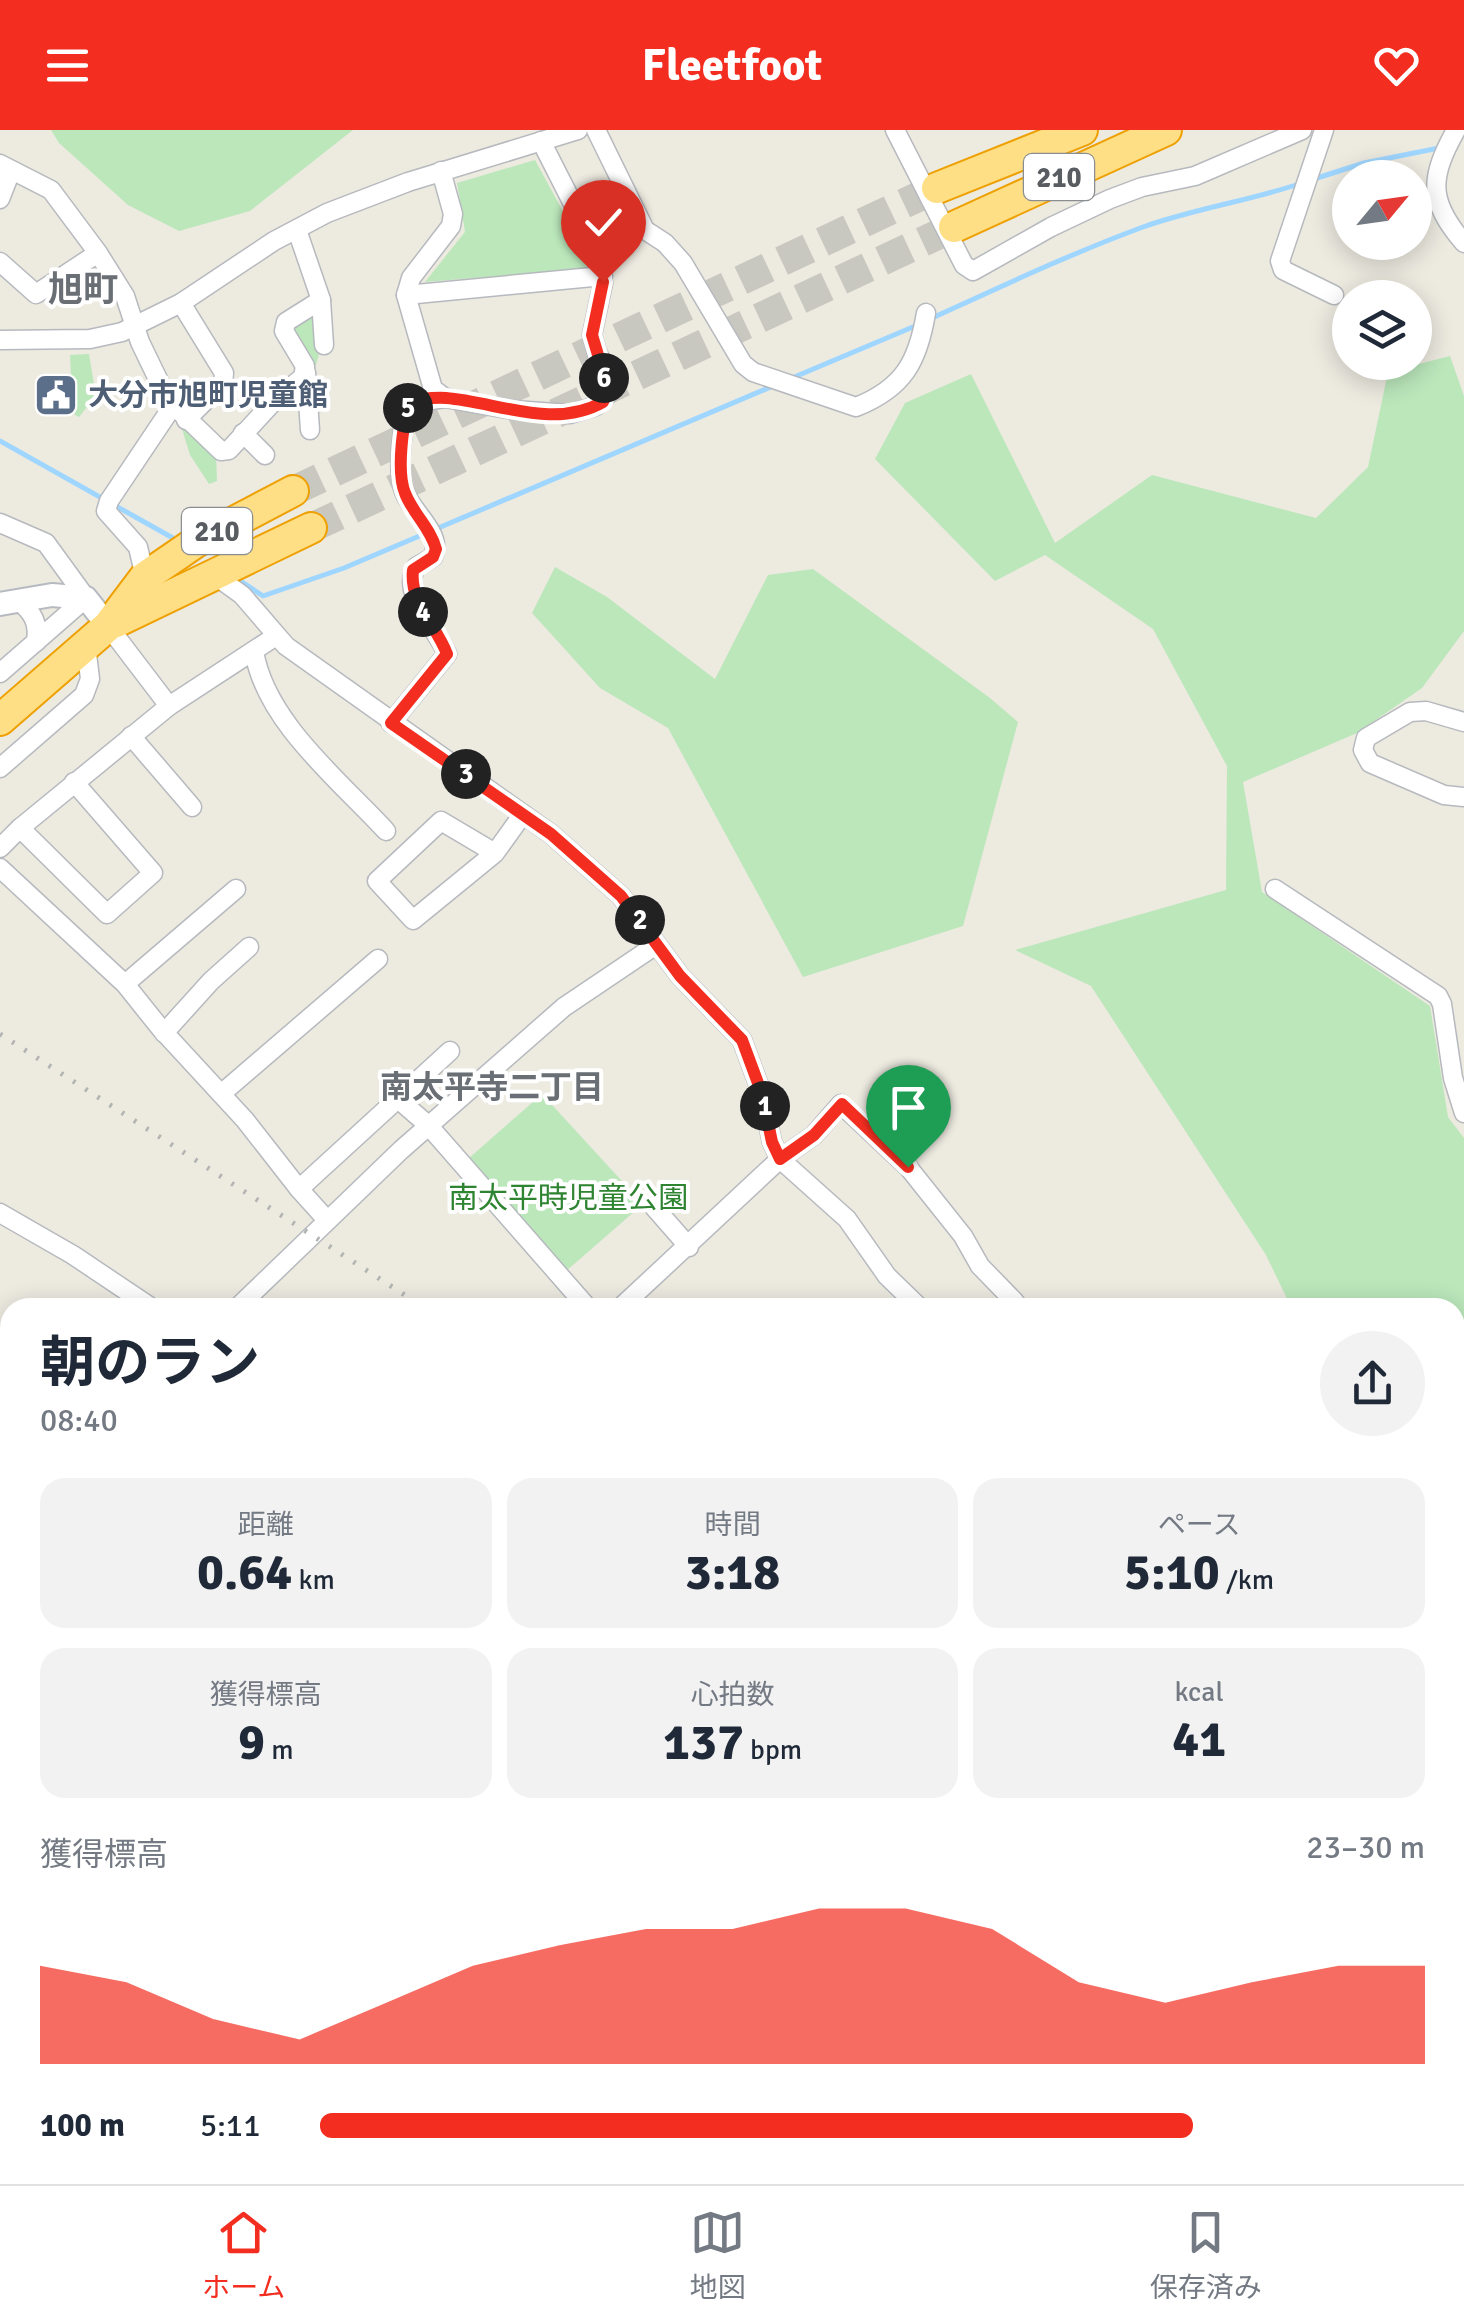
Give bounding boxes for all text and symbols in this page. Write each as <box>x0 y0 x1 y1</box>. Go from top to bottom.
icon: menu <box>40 38 95 93</box>
text: Fleetfoot <box>642 38 822 93</box>
icon: heart <box>1369 38 1424 93</box>
road number: 210 <box>1024 154 1094 200</box>
north arrow <box>1332 160 1432 260</box>
map controls <box>1332 160 1432 380</box>
pin <box>561 180 646 283</box>
icon: check <box>576 195 631 250</box>
district label: 旭町 <box>48 268 118 311</box>
button: layers <box>1332 280 1432 380</box>
pin: 6 <box>579 353 629 403</box>
text: 6 <box>596 361 612 395</box>
public building icon: 大分市旭町児童館 <box>33 372 79 418</box>
place label: 大分市旭町児童館 <box>88 377 328 414</box>
pin: 5 <box>383 383 433 433</box>
text: 5 <box>400 391 416 425</box>
road number: 210 <box>182 508 252 554</box>
pin: 4 <box>398 587 448 637</box>
text: 4 <box>415 595 431 629</box>
pin: 3 <box>441 749 491 799</box>
text: 3 <box>458 757 474 791</box>
pin: 2 <box>615 895 665 945</box>
text: 2 <box>632 903 648 937</box>
pin <box>866 1065 951 1168</box>
district label: 南太平寺二丁目 <box>380 1068 604 1107</box>
icon: arrive <box>881 1080 936 1135</box>
pin: 1 <box>740 1081 790 1131</box>
text: 1 <box>757 1089 773 1123</box>
park label: 南太平時児童公園 <box>448 1180 688 1217</box>
text: 朝のラン <box>40 1329 260 1397</box>
button: share <box>1320 1331 1425 1436</box>
text: 08:40 <box>40 1401 118 1440</box>
text: 距離 <box>238 1508 294 1542</box>
text: 時間 <box>704 1508 761 1542</box>
text: ペース <box>1158 1508 1240 1542</box>
text: 0.64 <box>197 1542 292 1604</box>
text: 3:18 <box>685 1542 780 1604</box>
text: 5:10 <box>1124 1542 1220 1604</box>
text: km <box>292 1563 335 1597</box>
text: /km <box>1220 1563 1274 1597</box>
text: kcal <box>1175 1675 1224 1709</box>
text: 獲得標高 <box>210 1678 322 1712</box>
text: 心拍数 <box>690 1678 775 1712</box>
text: 41 <box>1172 1709 1226 1771</box>
text: 9 <box>238 1712 265 1774</box>
text: 137 <box>663 1712 744 1774</box>
text: m <box>265 1733 294 1767</box>
text: bpm <box>744 1733 802 1767</box>
text: 23–30 m <box>1306 1828 1425 1867</box>
text: 獲得標高 <box>40 1835 168 1874</box>
text: 100 m <box>40 2106 125 2145</box>
text: 5:11 <box>200 2106 260 2145</box>
tab: ホーム <box>202 2205 285 2305</box>
tab: 地図 <box>690 2205 746 2305</box>
tab: 保存済み <box>1150 2205 1262 2305</box>

